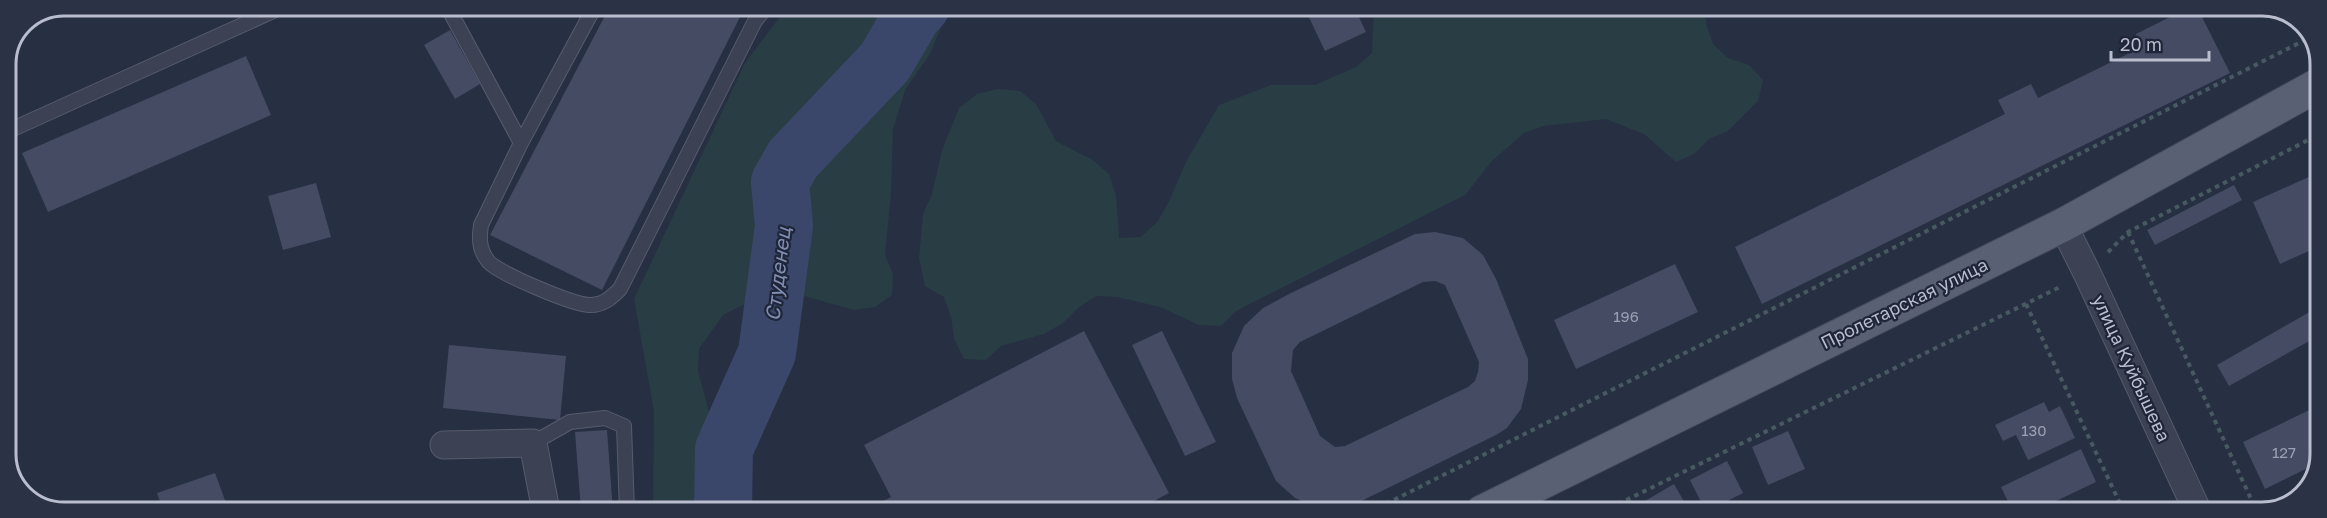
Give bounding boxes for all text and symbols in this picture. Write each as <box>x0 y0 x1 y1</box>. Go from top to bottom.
scale bar <box>2111 24 2208 62</box>
text: 20 m <box>2120 33 2162 55</box>
water label: Студенец <box>759 225 796 322</box>
street label: Пролетарская улица <box>1817 253 1991 353</box>
street label: улица Куйбышева <box>2088 291 2176 445</box>
house number: 196 <box>1613 307 1639 325</box>
house number: 130 <box>2021 421 2047 439</box>
house number: 127 <box>2272 443 2296 461</box>

